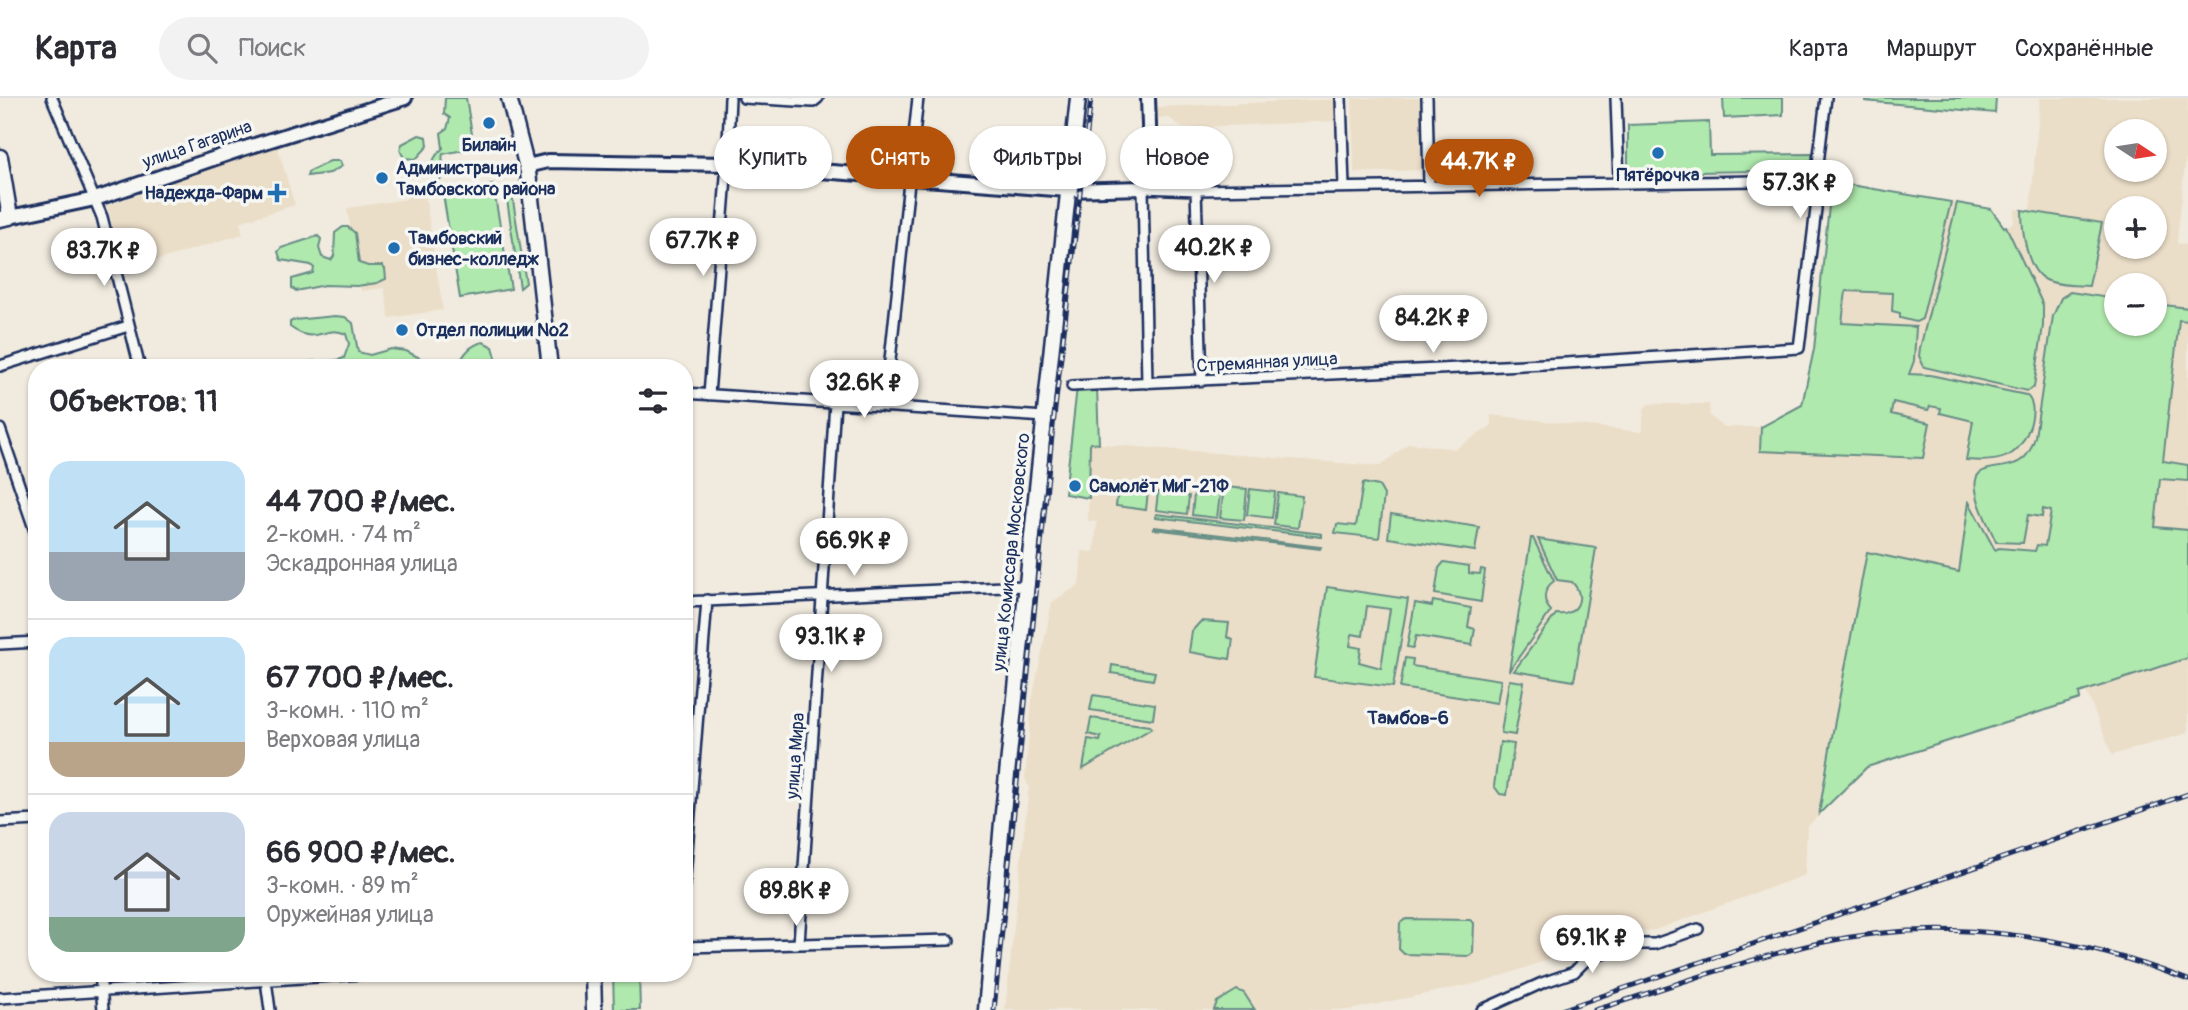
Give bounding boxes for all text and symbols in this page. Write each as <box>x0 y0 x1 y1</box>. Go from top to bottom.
search box <box>159 17 649 80</box>
text: Карта <box>35 28 117 69</box>
icon: search <box>183 29 221 67</box>
text: Поиск <box>239 32 307 64</box>
text: Карта <box>1789 34 1848 63</box>
text: Маршрут <box>1886 34 1977 63</box>
text: Сохранённые <box>2015 34 2153 63</box>
street label: улица Гагарина <box>139 115 255 174</box>
marker: Билайн <box>481 115 497 131</box>
north arrow <box>2104 119 2166 182</box>
map controls <box>2104 119 2167 336</box>
chip: Купить <box>714 126 832 189</box>
chip: Снять <box>846 126 955 189</box>
chip: Фильтры <box>969 126 1106 189</box>
chip: Новое <box>1120 126 1233 189</box>
place label: Билайн <box>462 134 516 157</box>
pin: 44.7K ₽ <box>1414 140 1544 199</box>
marker: Пятёрочка <box>1650 145 1666 161</box>
text: 44.7K ₽ <box>1441 147 1517 176</box>
place label: Администрация Тамбовского района <box>395 157 556 201</box>
pin: 57.3K ₽ <box>1735 160 1865 220</box>
place label: Пятёрочка <box>1617 164 1700 187</box>
text: 57.3K ₽ <box>1762 168 1838 197</box>
marker: Администрация Тамбовского района <box>374 170 390 186</box>
place label: Надежда-Фарм <box>144 182 263 205</box>
marker: Надежда-Фарм <box>269 185 285 201</box>
button: + <box>2104 196 2167 259</box>
pin: 67.7K ₽ <box>638 218 768 278</box>
text: 67.7K ₽ <box>665 226 741 255</box>
pin: 40.2K ₽ <box>1149 226 1279 285</box>
place label: Тамбовский бизнес-колледж <box>407 227 539 271</box>
pin: 83.7K ₽ <box>39 228 169 288</box>
text: 40.2K ₽ <box>1174 233 1254 262</box>
text: 83.7K ₽ <box>67 236 141 265</box>
marker: Тамбовский бизнес-колледж <box>386 240 402 256</box>
button: − <box>2104 273 2167 336</box>
pin: 84.2K ₽ <box>1368 296 1498 355</box>
text: 84.2K ₽ <box>1395 303 1471 332</box>
place label: Отдел полиции №2 <box>416 319 569 342</box>
marker: Отдел полиции №2 <box>394 322 410 338</box>
street label: Стремянная улица <box>1196 347 1338 378</box>
pin: 32.6K ₽ <box>799 360 929 420</box>
text: 32.6K ₽ <box>826 368 902 397</box>
icon: filters <box>634 382 672 420</box>
text: Объектов: 11 <box>49 383 218 420</box>
street label: улица Комиссара Московского <box>987 431 1035 673</box>
place label: Самолёт МиГ-21Ф <box>1089 475 1229 498</box>
marker: Самолёт МиГ-21Ф <box>1067 478 1083 494</box>
text: 44 700 ₽/мес. <box>266 483 456 520</box>
icon: home <box>105 489 189 573</box>
pin: 66.9K ₽ <box>789 518 919 578</box>
text: 2-комн. · 74 m² <box>266 520 421 549</box>
text: 66.9K ₽ <box>816 526 892 555</box>
text: Эскадронная улица <box>266 549 458 578</box>
pin: 93.1K ₽ <box>766 614 896 674</box>
text: 93.1K ₽ <box>795 622 867 651</box>
text: 67 700 ₽/мес. <box>266 659 454 696</box>
icon: home <box>105 665 189 749</box>
text: 3-комн. · 110 m² <box>266 696 429 725</box>
district label: Тамбов-6 <box>1366 706 1449 730</box>
street label: улица Мира <box>781 712 810 801</box>
text: Верховая улица <box>266 725 420 754</box>
text: 66 900 ₽/мес. <box>266 834 456 871</box>
icon: home <box>105 840 189 924</box>
pin: 89.8K ₽ <box>731 868 861 928</box>
text: 3-комн. · 89 m² <box>266 871 419 900</box>
text: 89.8K ₽ <box>760 876 832 905</box>
text: Оружейная улица <box>266 900 434 929</box>
pin: 69.1K ₽ <box>1527 916 1657 975</box>
text: 69.1K ₽ <box>1556 923 1628 952</box>

